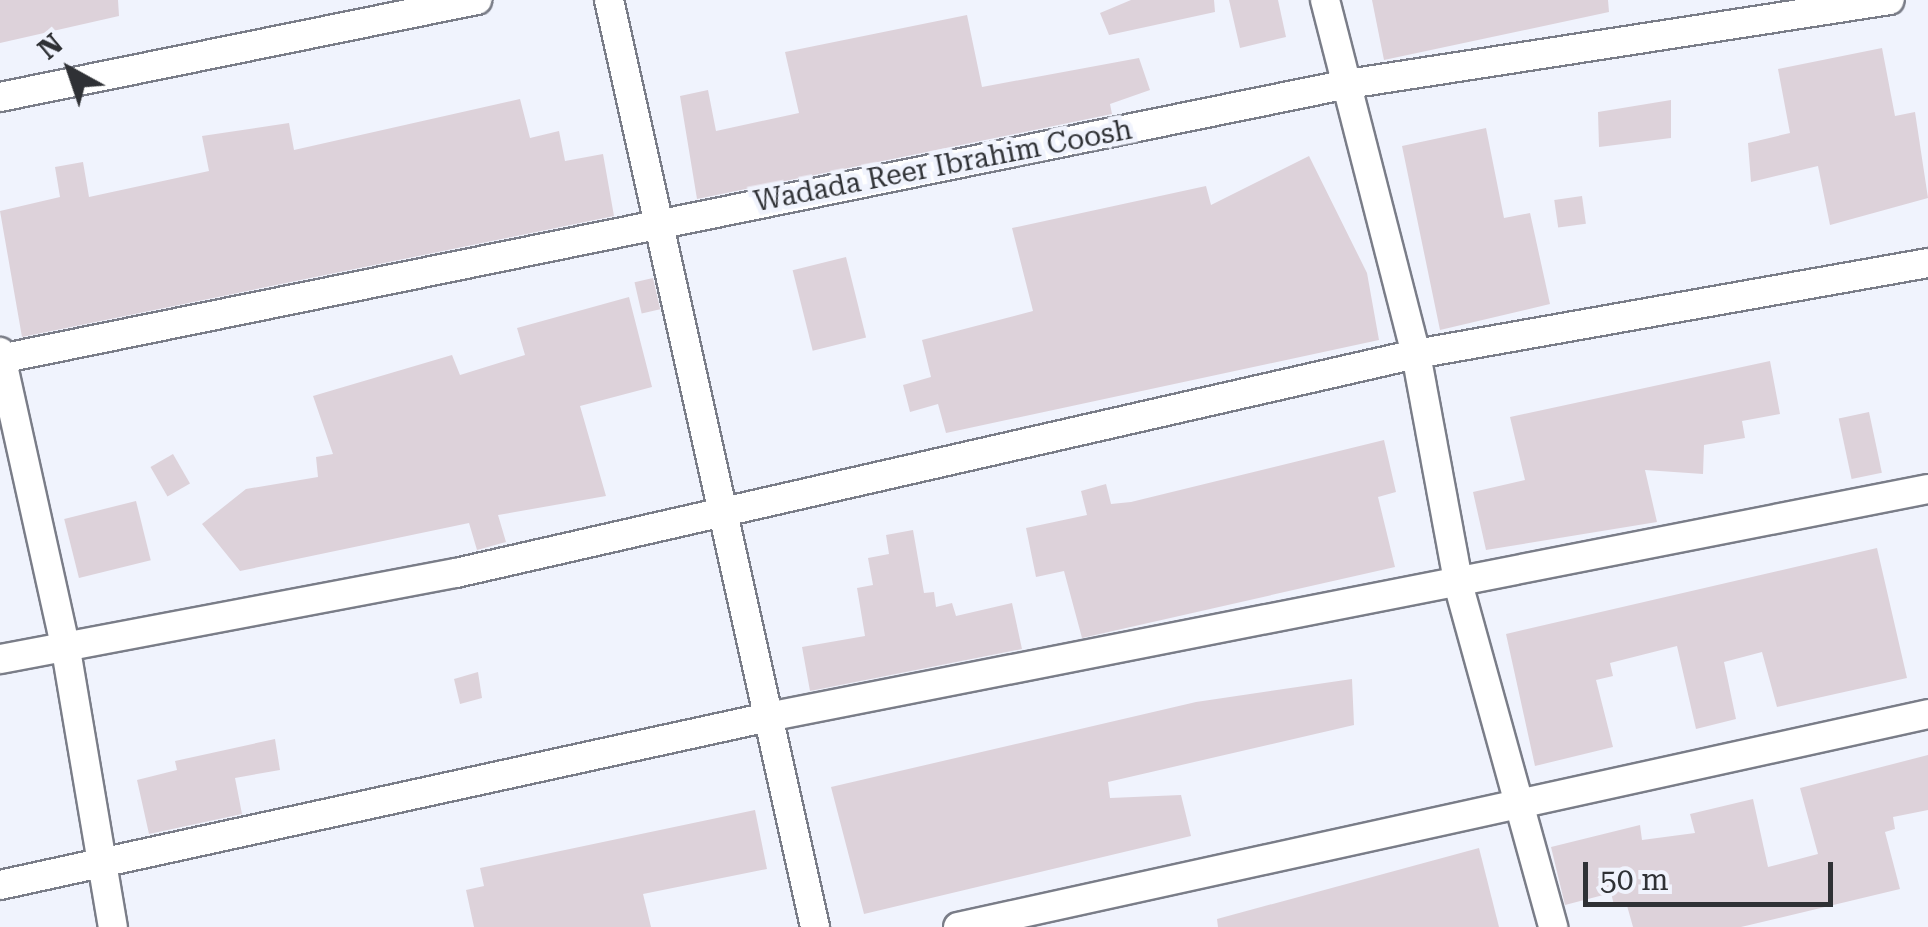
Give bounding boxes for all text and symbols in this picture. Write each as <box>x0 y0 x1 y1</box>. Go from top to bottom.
north arrow <box>20 20 120 120</box>
text: N <box>32 27 69 66</box>
street label: Wadada Reer Ibrahim Coosh <box>751 113 1135 219</box>
scale bar <box>1588 842 1838 904</box>
text: 50 m <box>1600 862 1669 897</box>

